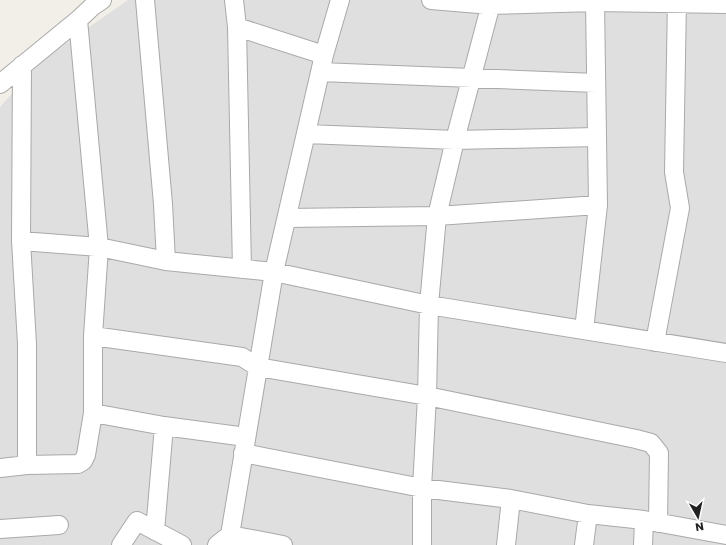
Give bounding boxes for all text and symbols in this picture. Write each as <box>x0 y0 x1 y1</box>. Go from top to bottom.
north arrow <box>678 497 718 537</box>
text: N <box>694 518 705 535</box>

